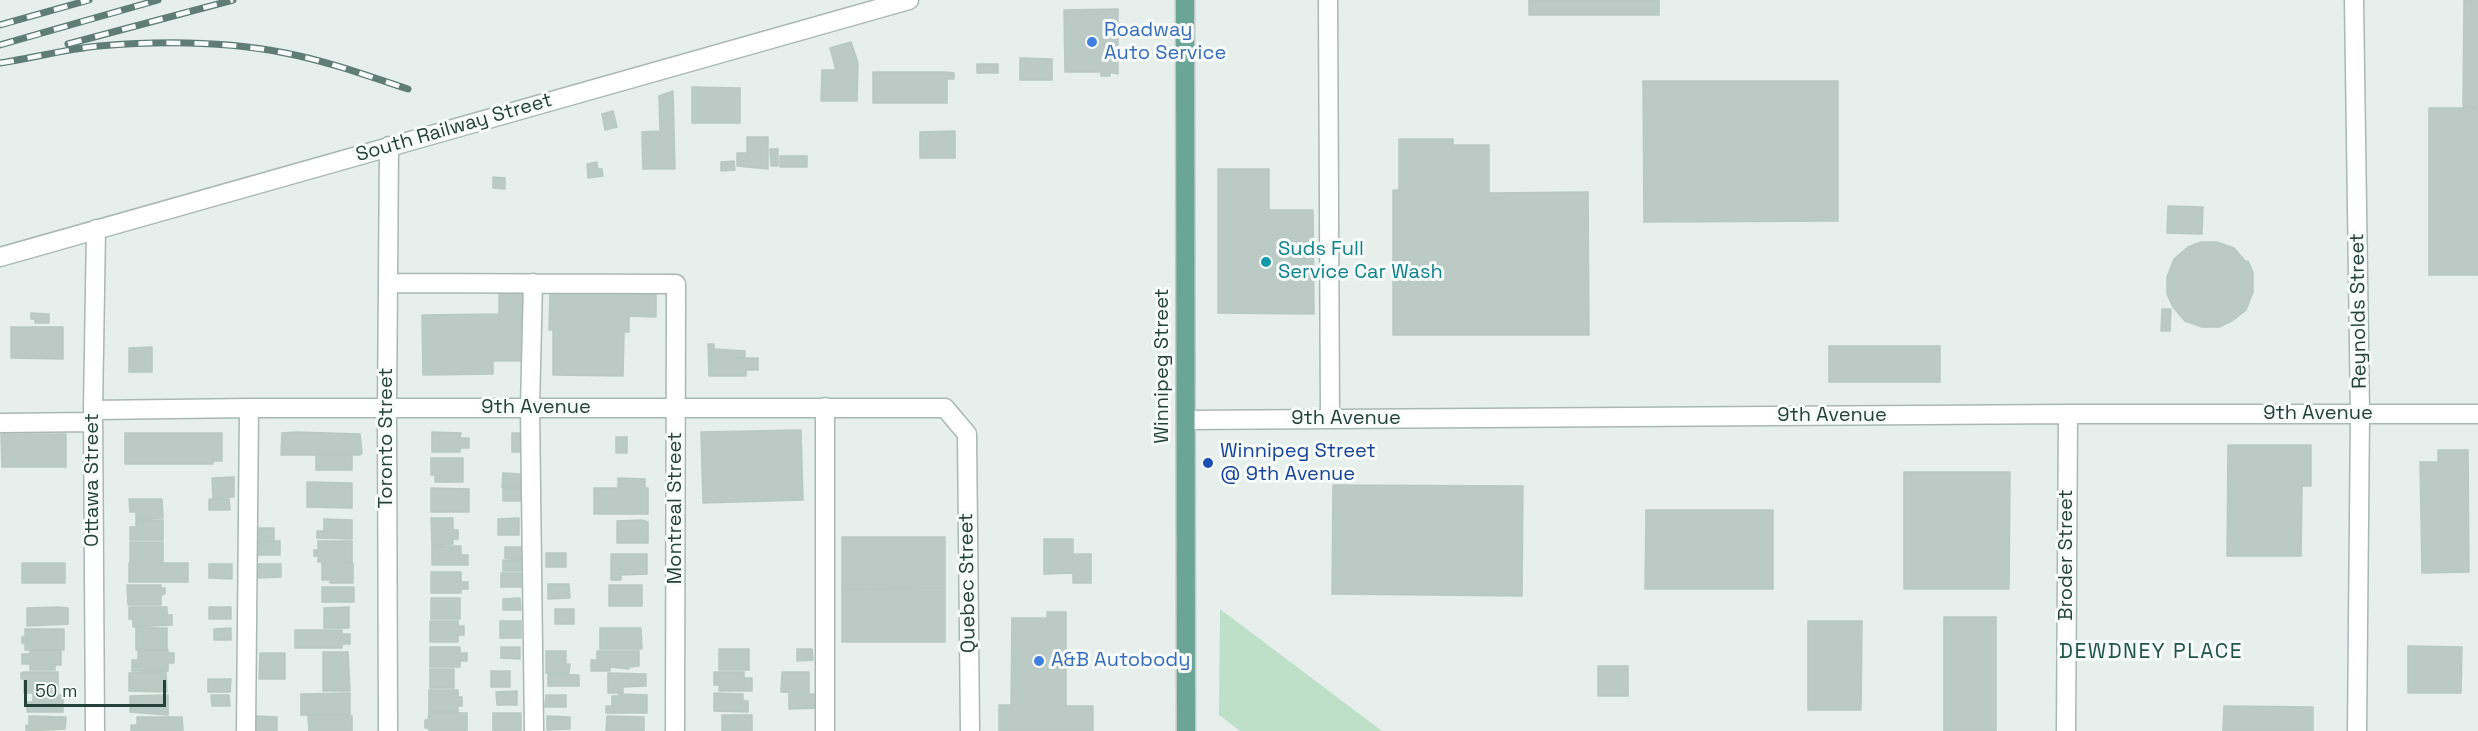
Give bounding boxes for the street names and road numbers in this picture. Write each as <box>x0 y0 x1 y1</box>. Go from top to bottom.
street label: South Railway Street <box>353 88 555 168</box>
street label: Reynolds Street <box>2346 233 2372 389</box>
street label: Winnipeg Street <box>1151 288 1175 444</box>
street label: Toronto Street <box>375 367 399 509</box>
street label: 9th Avenue <box>481 396 591 420</box>
street label: 9th Avenue <box>2263 402 2373 426</box>
street label: 9th Avenue <box>1777 404 1887 428</box>
street label: 9th Avenue <box>1291 407 1401 431</box>
street label: Ottawa Street <box>81 413 105 547</box>
street label: Montreal Street <box>664 432 688 584</box>
street label: Broder Street <box>2055 489 2079 621</box>
street label: Quebec Street <box>955 513 981 653</box>

